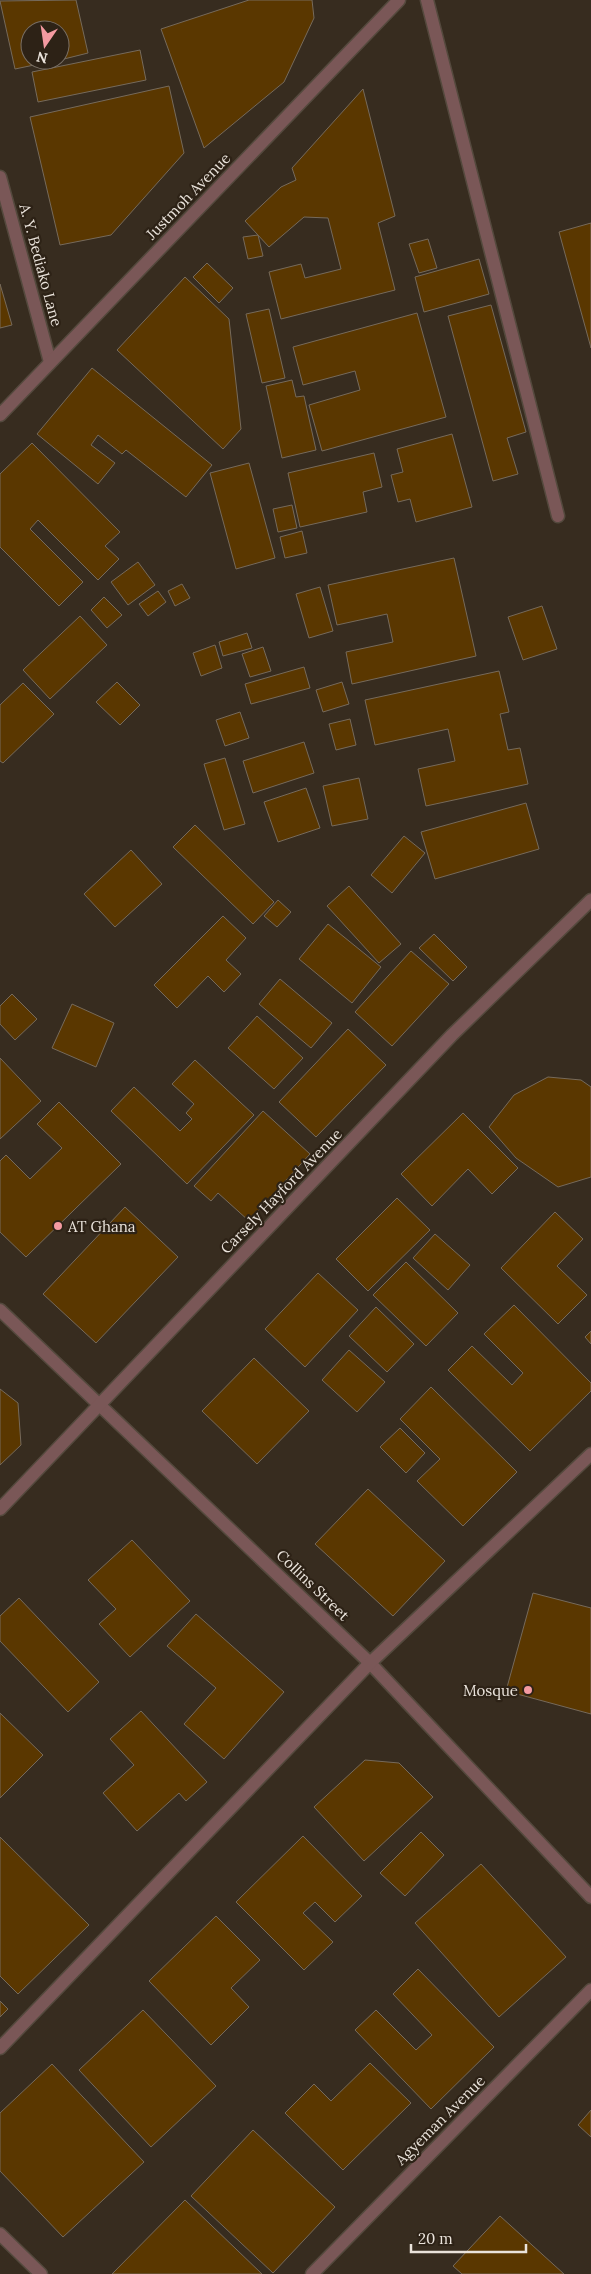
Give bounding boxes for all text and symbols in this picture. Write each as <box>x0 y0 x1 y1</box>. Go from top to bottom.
north arrow <box>20 20 70 70</box>
text: N <box>35 48 49 68</box>
street label: Justmoh Avenue <box>141 149 234 244</box>
street label: A. Y. Bediako Lane <box>15 201 67 328</box>
street label: Carsely Hayford Avenue <box>216 1124 346 1258</box>
place label: AT Ghana <box>67 1217 136 1236</box>
marker: AT Ghana <box>52 1220 64 1232</box>
street label: Collins Street <box>273 1545 354 1625</box>
place label: Mosque <box>463 1681 518 1700</box>
marker: Mosque <box>522 1684 534 1696</box>
street label: Agyeman Avenue <box>391 2071 489 2169</box>
scale bar <box>411 2222 526 2254</box>
text: 20 m <box>418 2229 453 2248</box>

